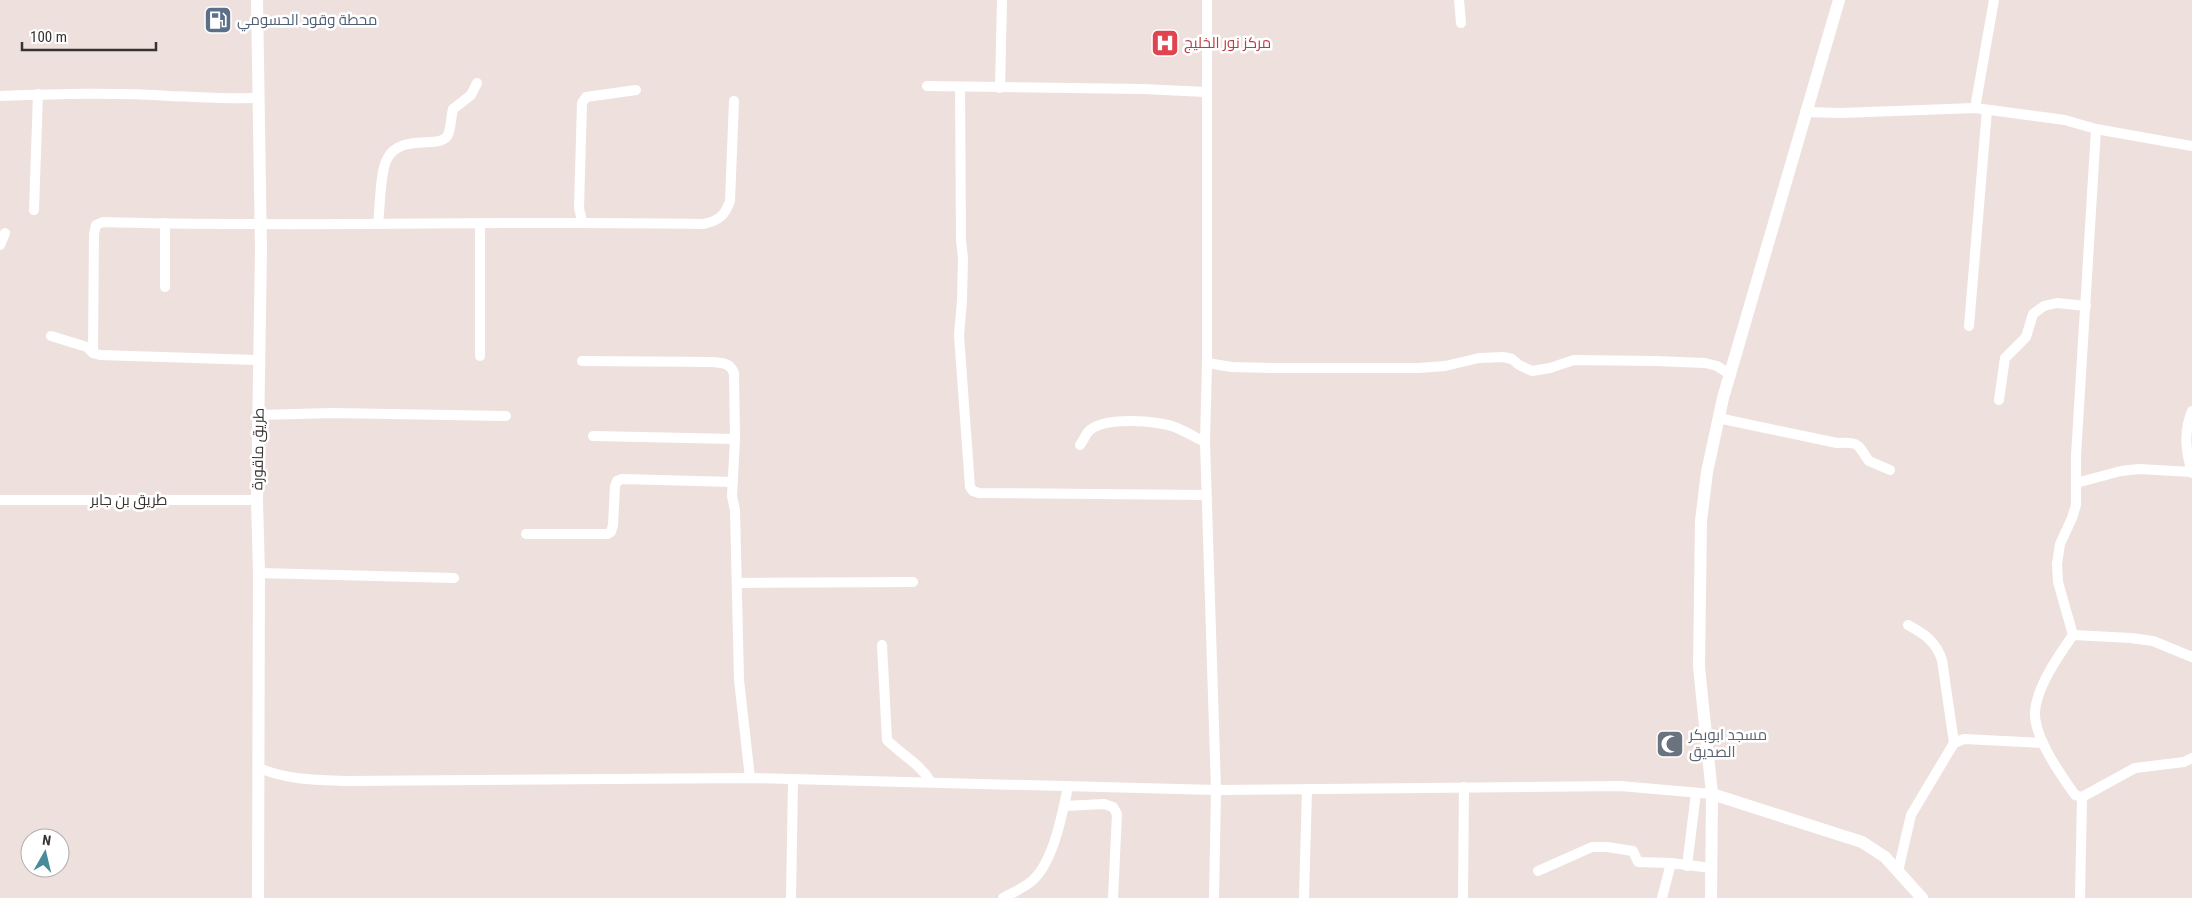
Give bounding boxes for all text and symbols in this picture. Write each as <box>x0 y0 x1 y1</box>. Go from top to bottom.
fuel station icon: محطة وقود الحسومي <box>203 5 233 35</box>
place label: محطة وقود الحسومي <box>237 11 377 32</box>
scale bar <box>22 20 156 52</box>
text: 100 m <box>30 28 67 46</box>
hospital icon: مركز نور الخليج <box>1150 28 1180 58</box>
place label: مركز نور الخليج <box>1184 34 1271 54</box>
street label: طريق ماقورة <box>248 408 269 490</box>
street label: طريق بن جابر <box>90 491 167 510</box>
place label: مسجد ابوبكر الصديق <box>1688 726 1767 762</box>
mosque icon: مسجد ابوبكر الصديق <box>1655 729 1685 759</box>
north arrow <box>20 828 70 878</box>
text: N <box>41 832 52 849</box>

